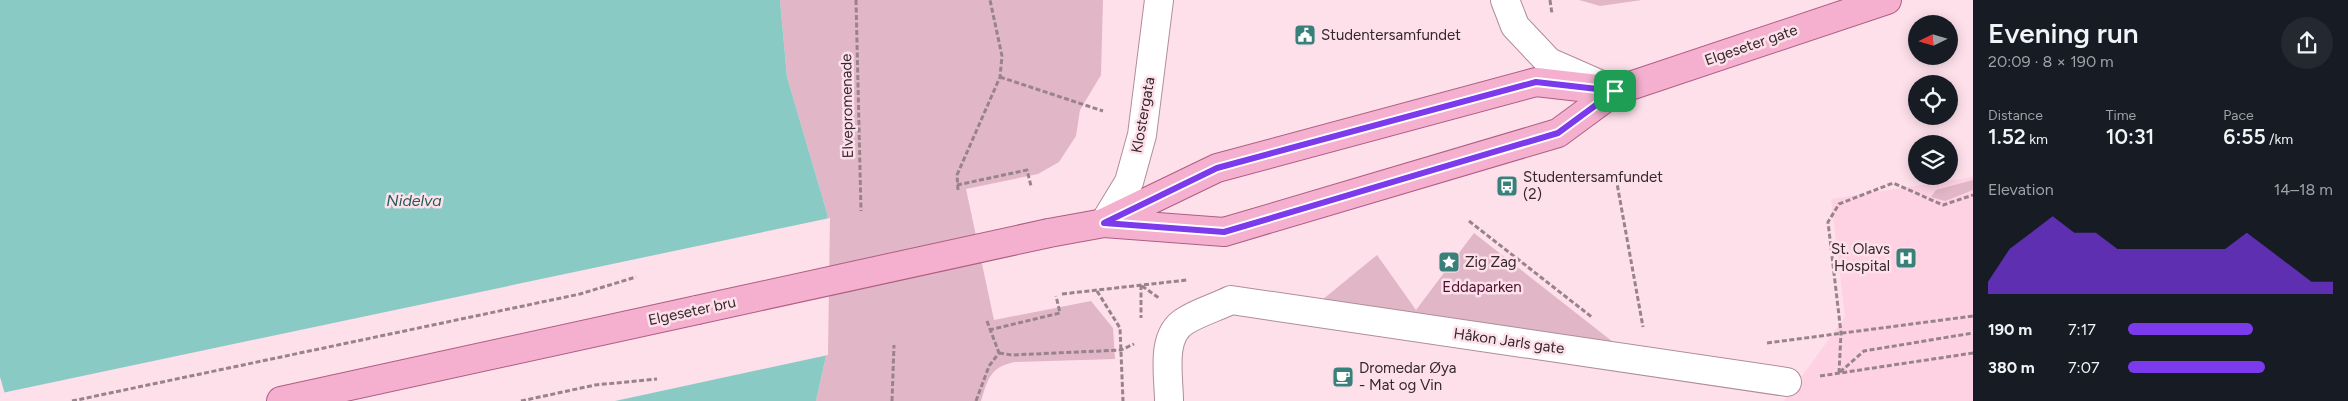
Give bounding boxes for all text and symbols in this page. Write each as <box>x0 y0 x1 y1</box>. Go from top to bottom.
north arrow <box>1908 15 1958 65</box>
map controls <box>1908 15 1958 185</box>
text: Evening run <box>1988 16 2139 50</box>
button: share <box>2281 17 2333 69</box>
street label: Elgeseter gate <box>1702 21 1800 69</box>
public building icon: Studentersamfundet <box>1293 23 1317 47</box>
place label: Studentersamfundet <box>1321 26 1461 44</box>
text: 20:09 · 8 × 190 m <box>1988 52 2114 71</box>
street label: Elvepromenade <box>837 54 857 158</box>
pin <box>1594 70 1636 112</box>
button: locate <box>1908 75 1958 125</box>
street label: Klostergata <box>1127 76 1159 154</box>
icon: arrive <box>1601 77 1629 105</box>
text: Distance <box>1988 107 2043 124</box>
text: Time <box>2106 107 2136 124</box>
text: Pace <box>2223 107 2254 124</box>
text: 1.52 <box>1988 124 2026 149</box>
text: 10:31 <box>2106 124 2154 149</box>
text: 6:55 <box>2223 124 2266 149</box>
text: km <box>2026 131 2048 148</box>
text: /km <box>2266 131 2293 148</box>
button: layers <box>1908 135 1958 185</box>
place label: Studentersamfundet (2) <box>1523 168 1663 203</box>
bus stop icon: Studentersamfundet (2) <box>1495 174 1519 198</box>
text: Elevation <box>1988 180 2054 199</box>
text: 14–18 m <box>2274 180 2333 199</box>
water label: Nidelva <box>386 191 442 210</box>
place label: St. Olavs Hospital <box>1831 240 1890 275</box>
hospital icon: St. Olavs Hospital <box>1894 246 1918 270</box>
place icon: Zig Zag <box>1437 250 1461 274</box>
place label: Zig Zag <box>1465 253 1517 271</box>
park label: Eddaparken <box>1442 278 1522 296</box>
street label: Elgeseter bru <box>647 293 737 329</box>
text: 190 m <box>1988 320 2032 339</box>
text: 7:17 <box>2068 320 2096 339</box>
street label: Håkon Jarls gate <box>1453 324 1565 358</box>
text: 380 m <box>1988 358 2035 377</box>
text: 7:07 <box>2068 358 2100 377</box>
place label: Dromedar Øya - Mat og Vin <box>1359 359 1456 394</box>
cafe icon: Dromedar Øya - Mat og Vin <box>1331 365 1355 389</box>

